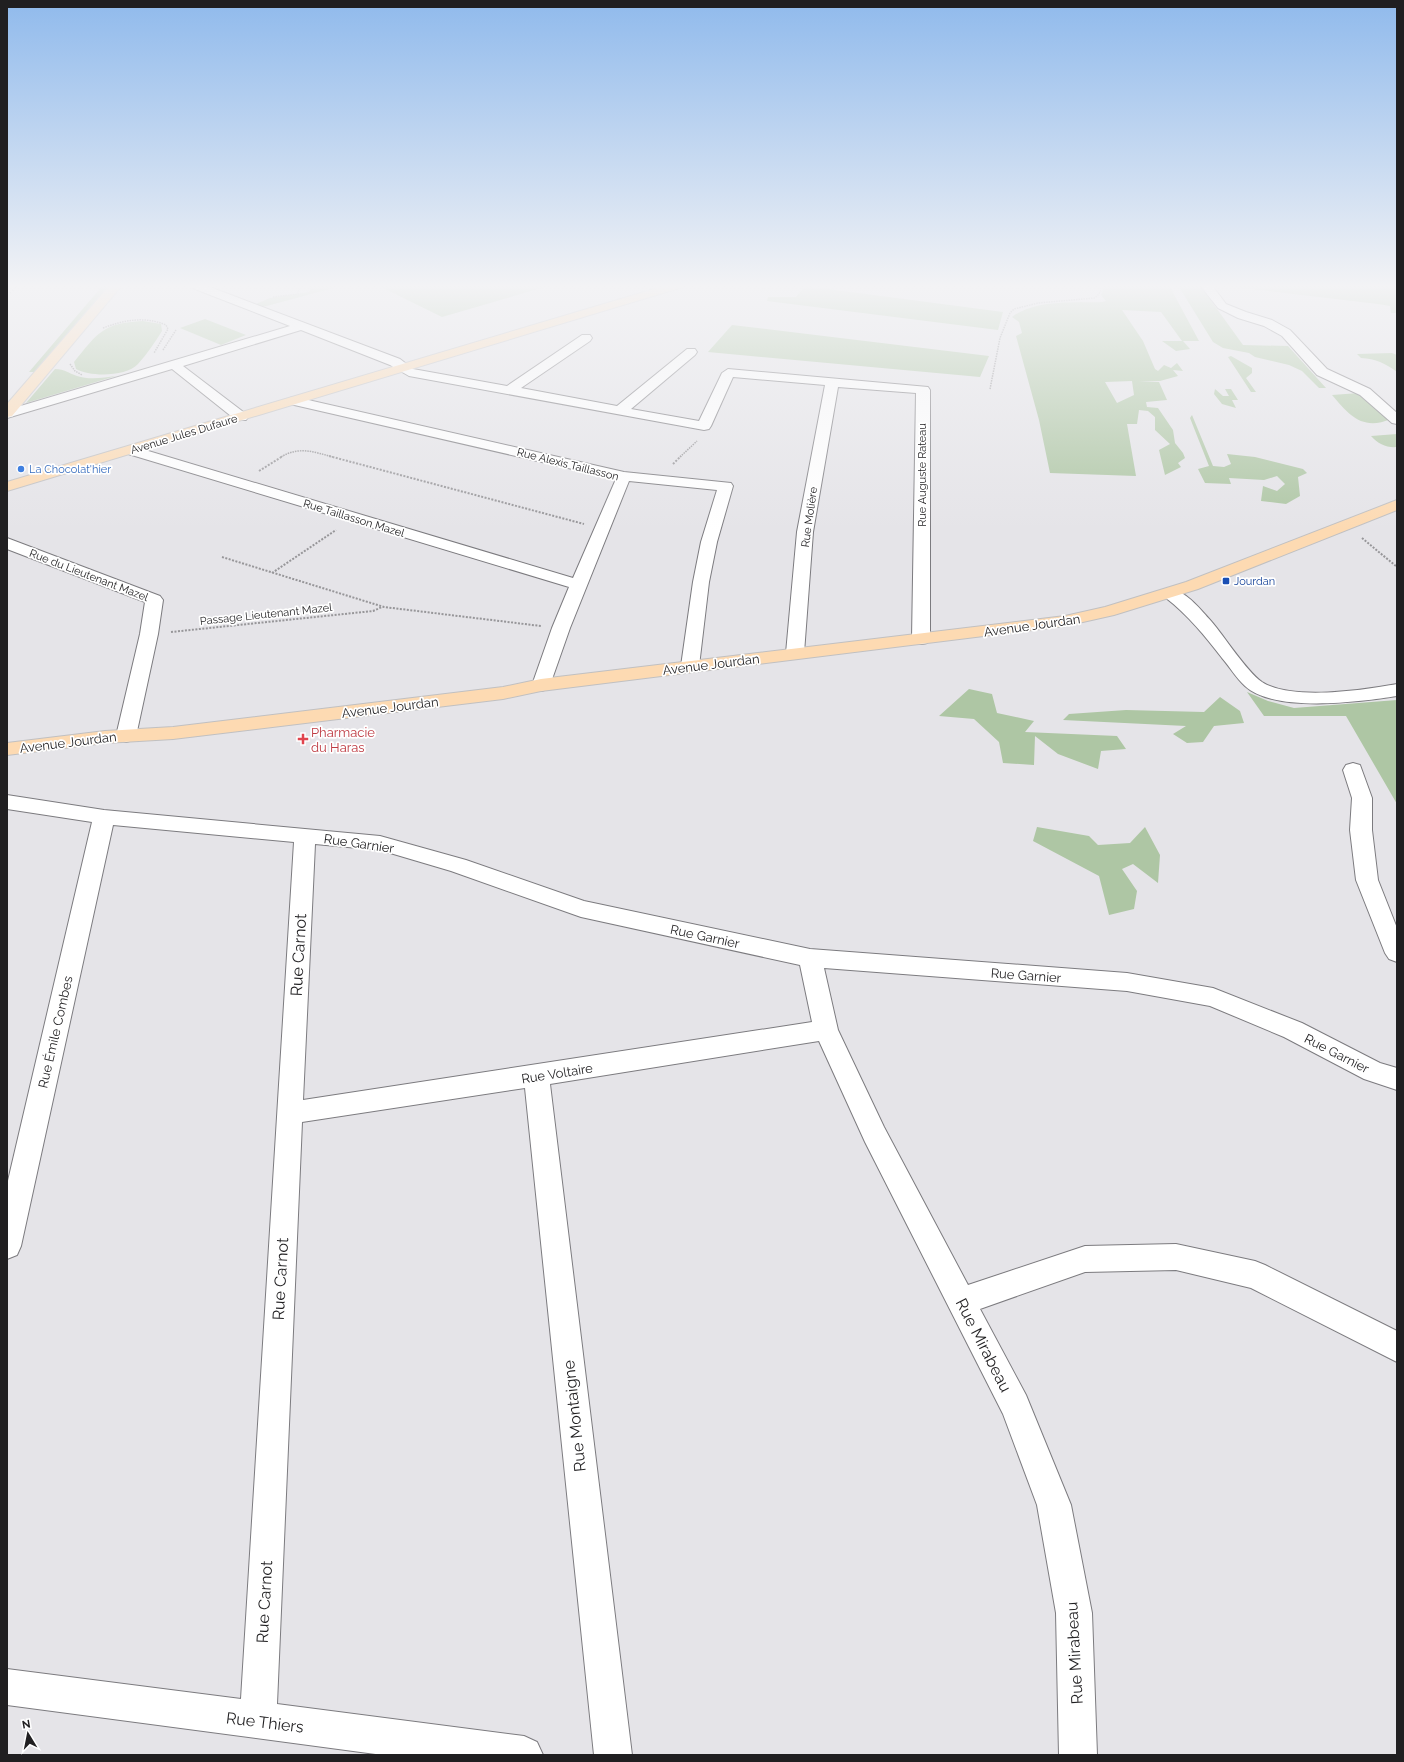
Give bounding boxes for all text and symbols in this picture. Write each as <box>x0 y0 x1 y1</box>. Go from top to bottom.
street label: Avenue Jules Dufaure <box>129 412 240 457</box>
street label: Rue Auguste Rateau <box>916 423 929 527</box>
street label: Rue Alexis Taillasson <box>516 446 620 483</box>
place label: La Chocolat'hier <box>29 463 111 476</box>
marker: La Chocolat'hier <box>16 464 26 474</box>
street label: Rue Molière <box>799 485 820 548</box>
street label: Rue Taillasson Mazel <box>302 497 406 540</box>
street label: Rue du Lieutenant Mazel <box>27 547 150 604</box>
place label: Jourdan <box>1234 575 1275 588</box>
marker: Jourdan <box>1221 576 1231 586</box>
street label: Passage Lieutenant Mazel <box>199 601 333 628</box>
street label: Avenue Jourdan <box>983 611 1081 640</box>
street label: Avenue Jourdan <box>662 651 760 678</box>
street label: Avenue Jourdan <box>341 694 439 721</box>
place label: Pharmacie du Haras <box>311 725 375 755</box>
street label: Avenue Jourdan <box>19 729 117 756</box>
marker: Pharmacie du Haras <box>298 734 308 744</box>
street label: Rue Garnier <box>323 831 395 856</box>
street label: Rue Carnot <box>287 913 310 997</box>
street label: Rue Garnier <box>669 922 741 951</box>
street label: Rue Garnier <box>990 966 1062 985</box>
street label: Rue Émile Combes <box>35 975 76 1090</box>
street label: Rue Garnier <box>1302 1031 1372 1076</box>
street label: Rue Voltaire <box>520 1060 594 1087</box>
street label: Rue Carnot <box>269 1237 292 1321</box>
street label: Rue Mirabeau <box>952 1295 1015 1395</box>
street label: Rue Montaigne <box>559 1359 590 1473</box>
street label: Rue Carnot <box>253 1560 276 1644</box>
street label: Rue Mirabeau <box>1062 1601 1087 1705</box>
street label: Rue Thiers <box>225 1708 305 1737</box>
north arrow <box>8 1714 48 1754</box>
text: N <box>21 1718 32 1732</box>

